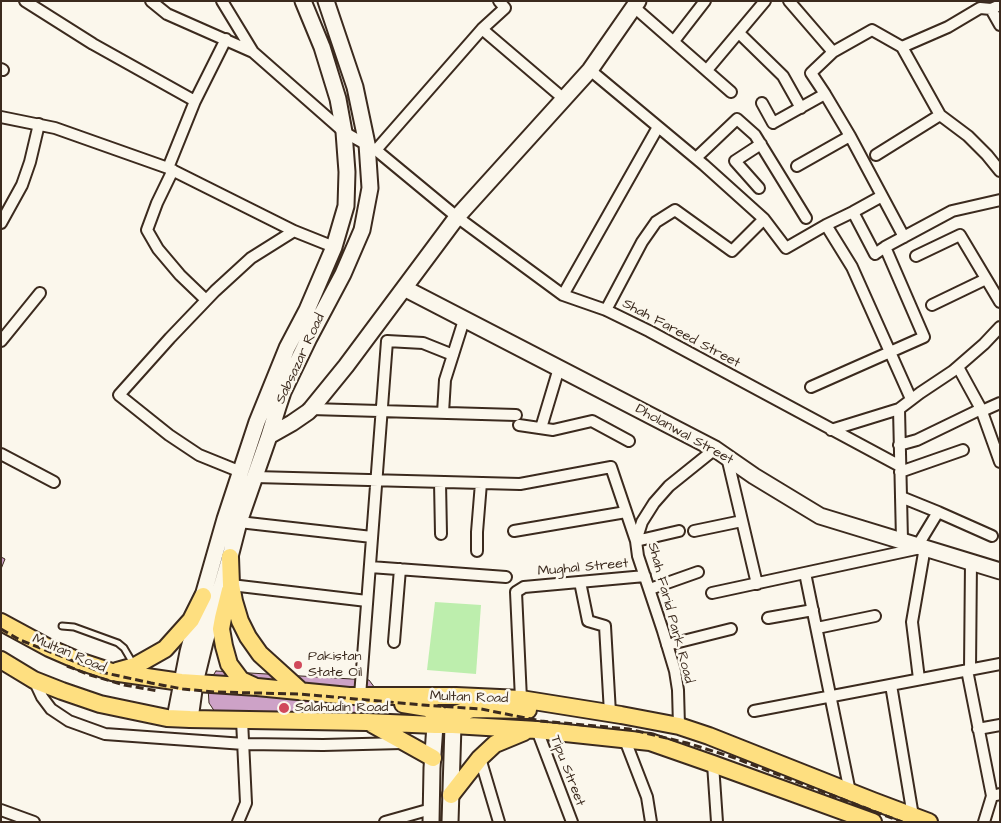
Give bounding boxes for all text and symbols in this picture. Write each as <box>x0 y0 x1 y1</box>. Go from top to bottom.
street label: Shah Fareed Street <box>619 296 743 372</box>
street label: Sabsazar Road <box>273 311 329 407</box>
street label: Dholanwal Street <box>632 401 736 469</box>
street label: Shah Farid Park Road <box>643 541 697 685</box>
street label: Mughal Street <box>537 556 629 580</box>
street label: Multan Road <box>30 631 108 677</box>
place label: Pakistan State Oil <box>308 649 362 682</box>
marker: Pakistan State Oil <box>292 659 304 671</box>
street label: Multan Road <box>430 688 508 708</box>
place label: Salahudin Road <box>295 700 389 716</box>
marker: Salahudin Road <box>277 701 291 715</box>
street label: Tipu Street <box>546 733 588 809</box>

